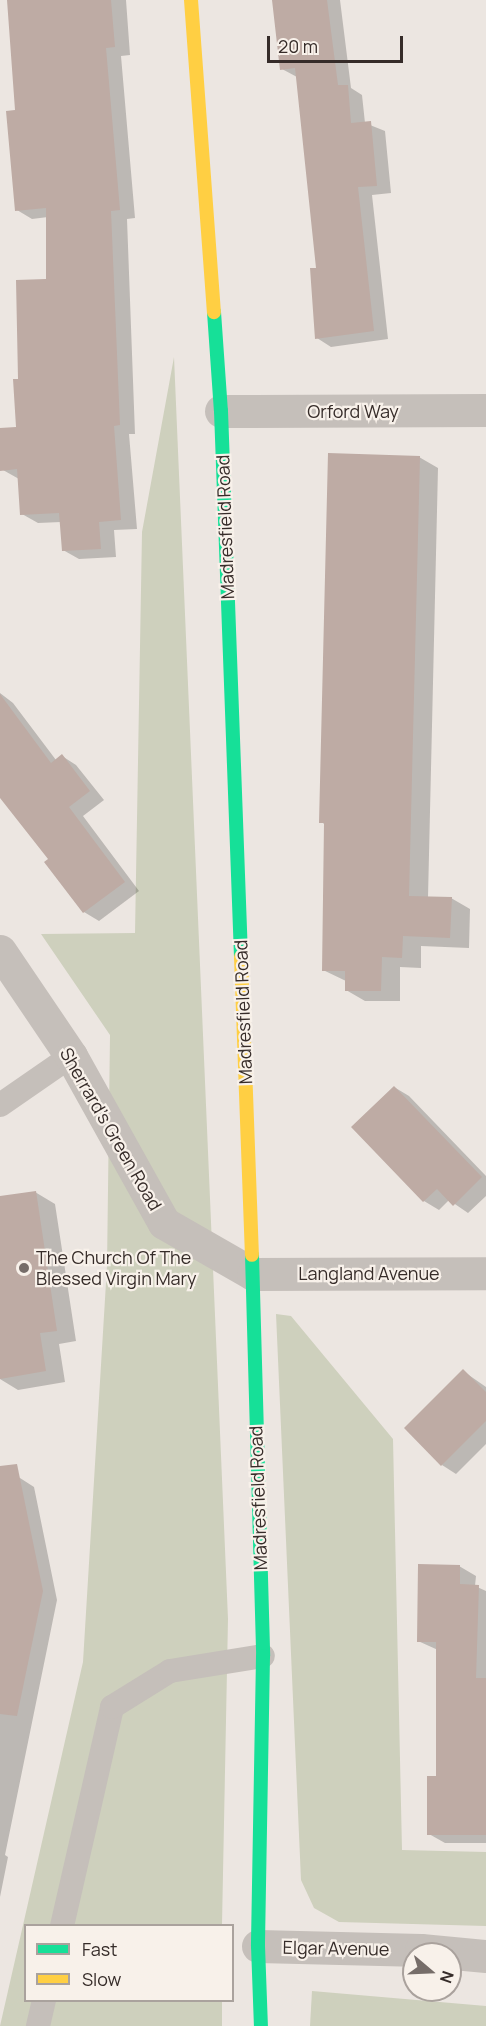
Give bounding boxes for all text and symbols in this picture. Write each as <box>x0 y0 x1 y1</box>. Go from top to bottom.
scale bar <box>270 24 406 62</box>
text: 20 m <box>278 34 318 58</box>
street label: Orford Way <box>307 400 399 422</box>
street label: Madresfield Road <box>212 454 238 600</box>
street label: Madresfield Road <box>230 939 256 1085</box>
street label: Sherrard's Green Road <box>56 1044 166 1214</box>
place label: The Church Of The Blessed Virgin Mary <box>36 1247 196 1290</box>
marker: The Church Of The Blessed Virgin Mary <box>17 1261 31 1275</box>
street label: Langland Avenue <box>298 1262 440 1284</box>
street label: Madresfield Road <box>245 1425 271 1571</box>
legend <box>24 1924 234 2002</box>
street label: Elgar Avenue <box>282 1936 390 1960</box>
text: Fast <box>82 1937 117 1961</box>
north arrow <box>402 1942 462 2002</box>
text: Slow <box>82 1967 121 1991</box>
text: N <box>435 1968 459 1986</box>

